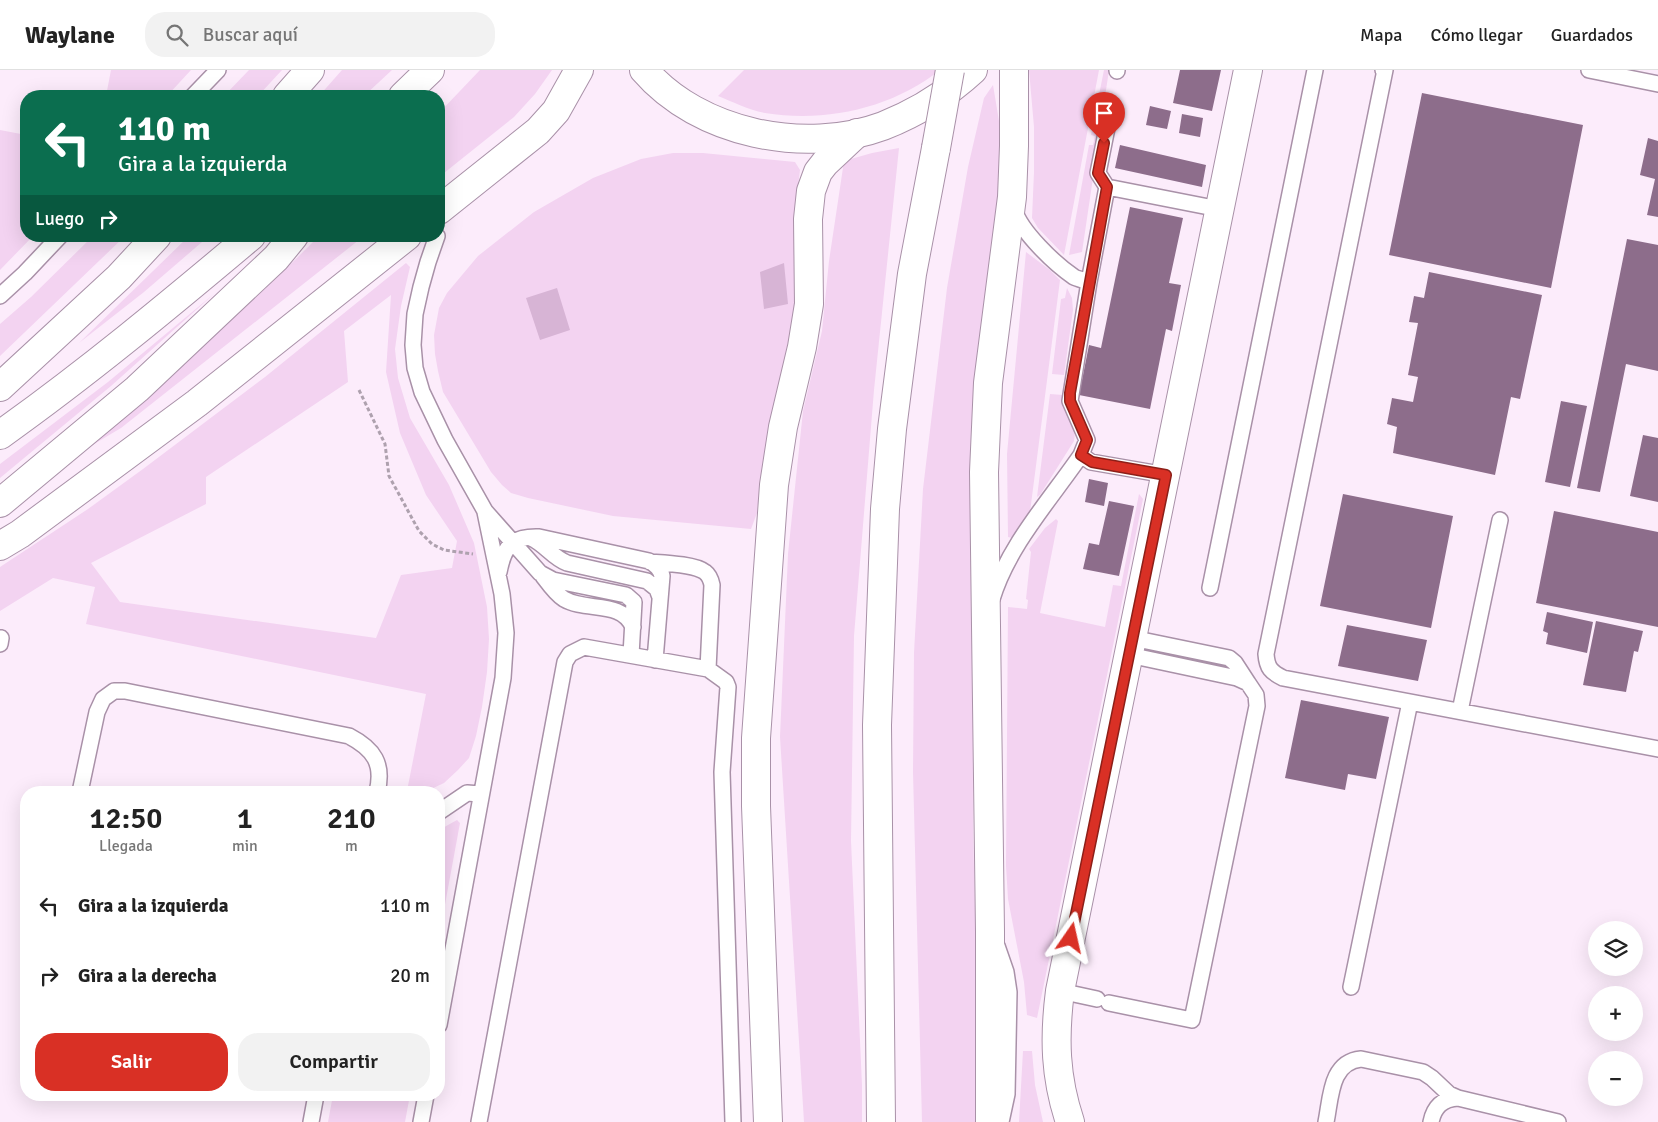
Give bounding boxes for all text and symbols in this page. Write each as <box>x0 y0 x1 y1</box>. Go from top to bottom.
search box <box>145 12 495 57</box>
text: Waylane <box>25 20 115 50</box>
icon: search <box>163 21 191 49</box>
text: Buscar aquí <box>203 23 298 47</box>
text: Mapa <box>1360 24 1402 46</box>
text: Cómo llegar <box>1430 24 1523 46</box>
text: Guardados <box>1551 24 1633 46</box>
pin <box>1083 92 1125 143</box>
icon: arrive <box>1090 99 1118 127</box>
text: 110 m <box>118 107 211 150</box>
icon: left <box>35 110 100 175</box>
text: Gira a la izquierda <box>118 150 287 177</box>
icon: right <box>94 205 122 233</box>
text: Luego <box>35 207 84 231</box>
text: 12:50 <box>89 800 163 837</box>
text: 1 <box>237 800 253 837</box>
text: 210 <box>327 800 376 837</box>
text: Llegada <box>99 836 153 856</box>
text: min <box>232 836 258 856</box>
text: m <box>345 836 358 856</box>
icon: left <box>35 892 63 920</box>
text: Gira a la izquierda <box>78 894 228 918</box>
text: 110 m <box>380 894 430 918</box>
position arrow <box>1044 911 1096 963</box>
map controls <box>1588 921 1643 1106</box>
button: layers <box>1588 921 1643 976</box>
icon: right <box>35 962 63 990</box>
text: Gira a la derecha <box>78 964 217 988</box>
text: 20 m <box>390 964 430 988</box>
button: + <box>1588 986 1643 1041</box>
button: Salir <box>35 1033 228 1091</box>
button: Compartir <box>238 1033 430 1091</box>
button: − <box>1588 1051 1643 1106</box>

